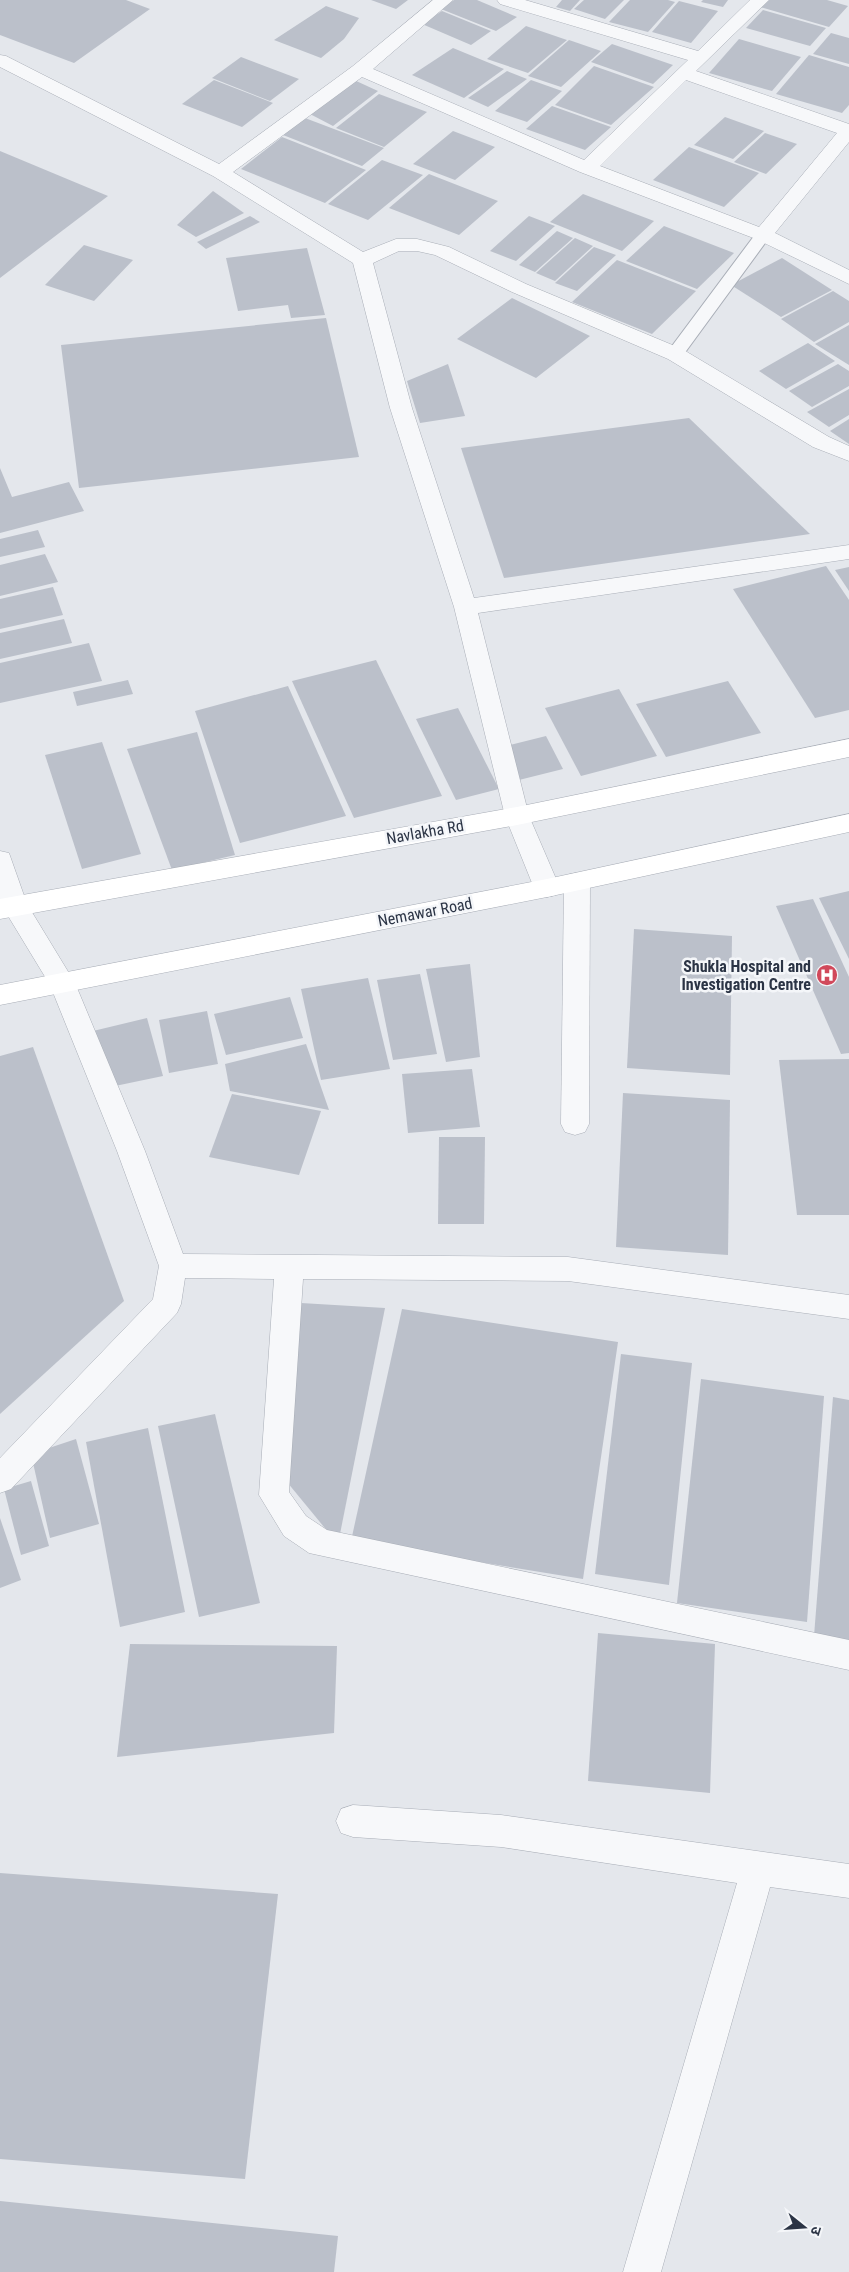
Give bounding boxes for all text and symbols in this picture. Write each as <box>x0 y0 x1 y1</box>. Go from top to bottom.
street label: Navlakha Rd <box>385 816 465 848</box>
street label: Nemawar Road <box>376 894 474 930</box>
place label: Shukla Hospital and Investigation Centre <box>681 957 811 994</box>
hospital icon: Shukla Hospital and Investigation Centre <box>815 963 839 987</box>
north arrow <box>779 2202 829 2252</box>
text: उ <box>807 2225 825 2238</box>

